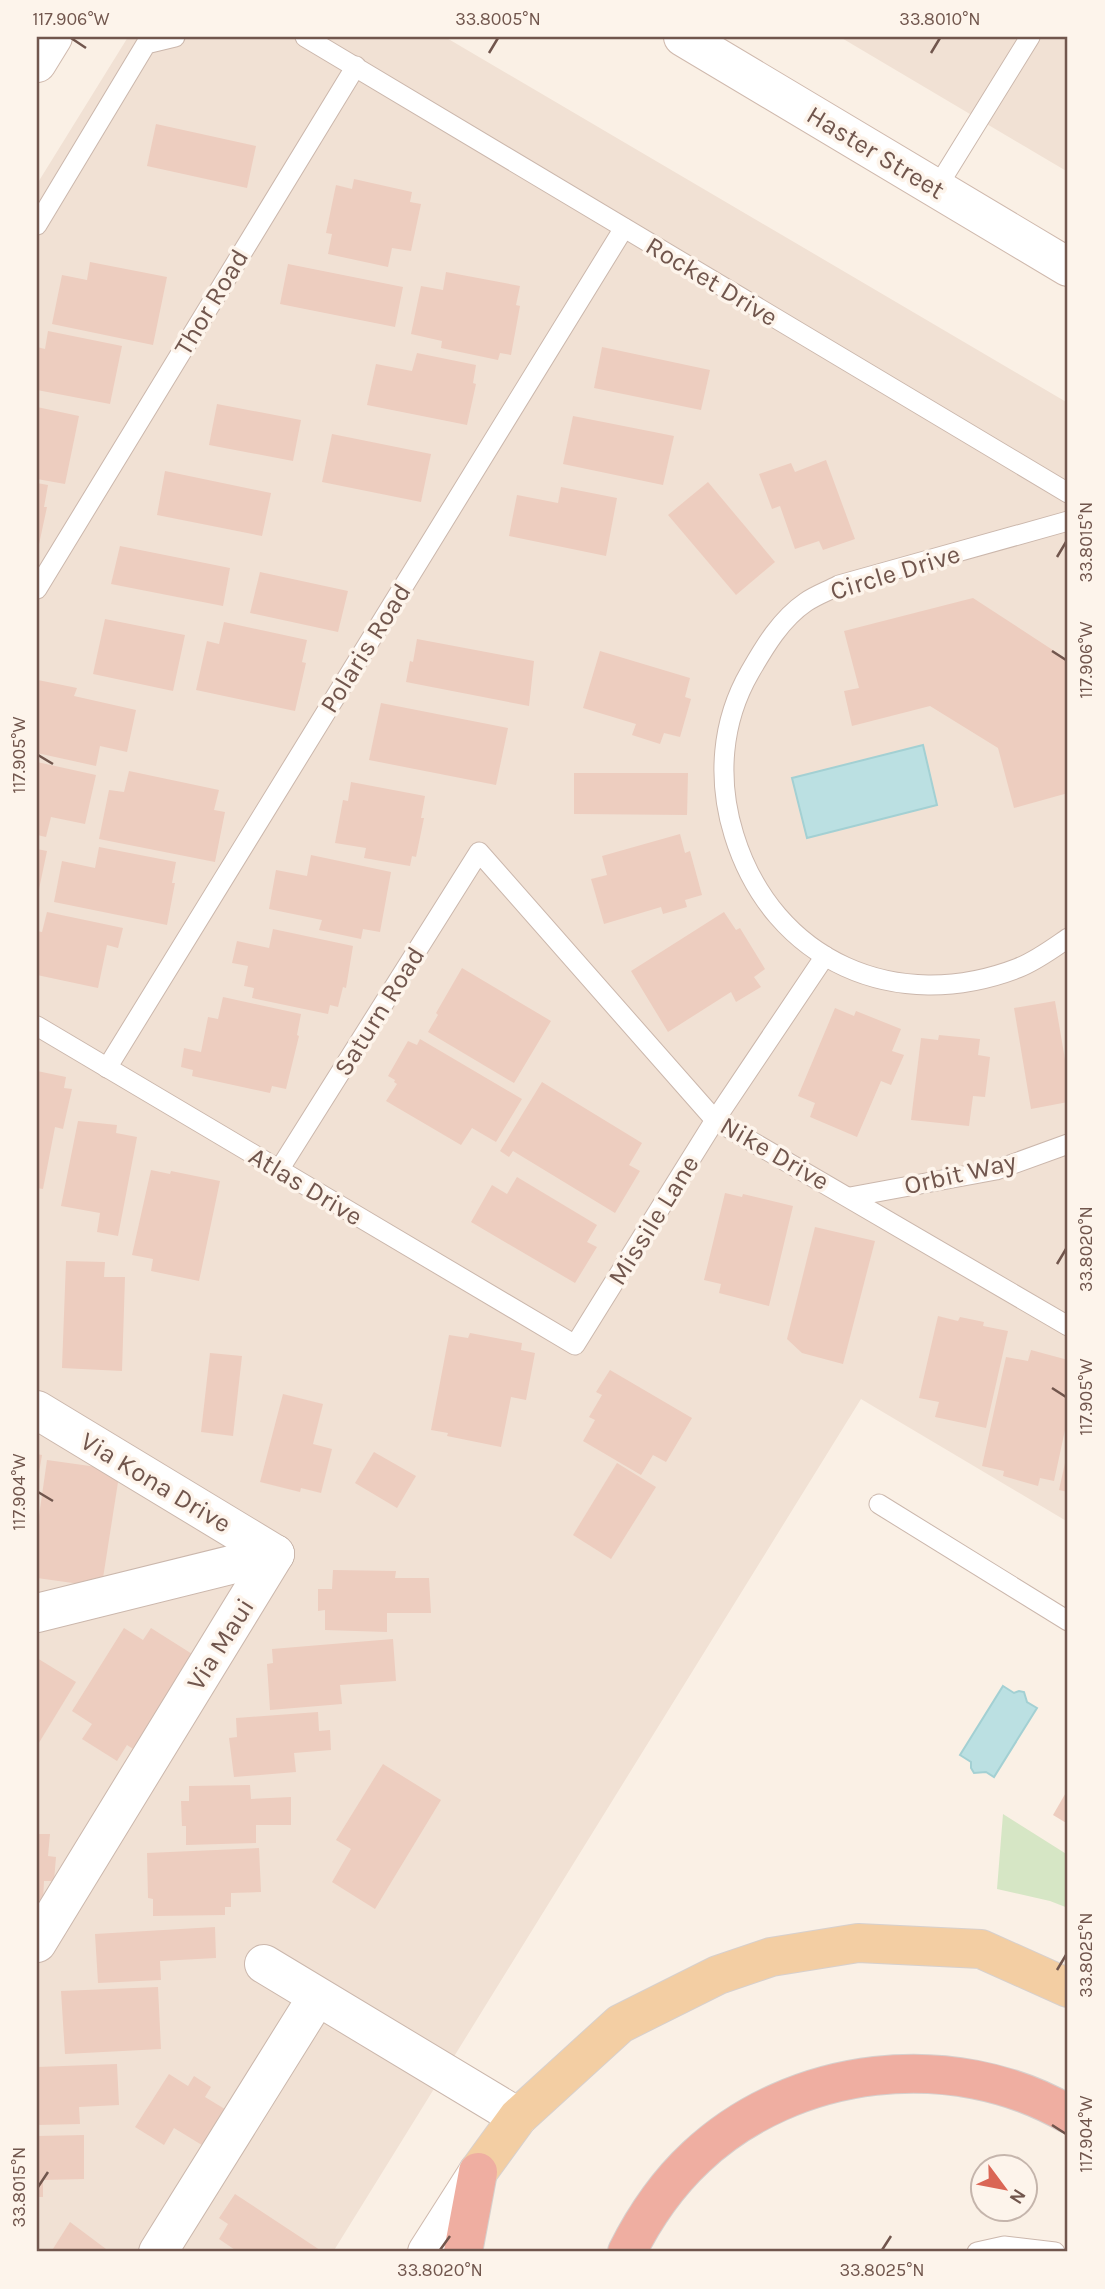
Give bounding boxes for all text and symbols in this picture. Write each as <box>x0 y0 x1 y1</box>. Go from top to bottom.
text: 117.906°W <box>32 8 110 30</box>
text: 33.8005°N <box>455 8 541 30</box>
text: 33.8010°N <box>899 8 981 30</box>
street label: Haster Street <box>801 99 951 206</box>
street label: Rocket Drive <box>640 230 783 333</box>
street label: Thor Road <box>168 244 255 361</box>
text: 33.8015°N <box>1075 502 1097 582</box>
street label: Circle Drive <box>827 538 964 607</box>
street label: Polaris Road <box>313 578 418 719</box>
text: 117.906°W <box>1075 621 1097 699</box>
text: 117.905°W <box>8 716 30 794</box>
street label: Saturn Road <box>327 941 431 1082</box>
street label: Nike Drive <box>715 1110 835 1197</box>
street label: Atlas Drive <box>243 1140 368 1232</box>
street label: Orbit Way <box>901 1146 1019 1201</box>
street label: Missile Lane <box>601 1150 706 1291</box>
text: 33.8020°N <box>1075 1206 1097 1292</box>
text: 117.905°W <box>1075 1358 1097 1436</box>
street label: Via Kona Drive <box>75 1425 236 1539</box>
text: 117.904°W <box>8 1454 30 1530</box>
street label: Via Maui <box>180 1593 261 1696</box>
text: 33.8025°N <box>1075 1912 1097 1998</box>
text: 117.904°W <box>1075 2096 1097 2172</box>
text: 33.8015°N <box>8 2147 30 2227</box>
north arrow <box>968 2152 1038 2222</box>
text: N <box>1005 2185 1031 2208</box>
text: 33.8020°N <box>397 2259 483 2281</box>
text: 33.8025°N <box>839 2259 925 2281</box>

